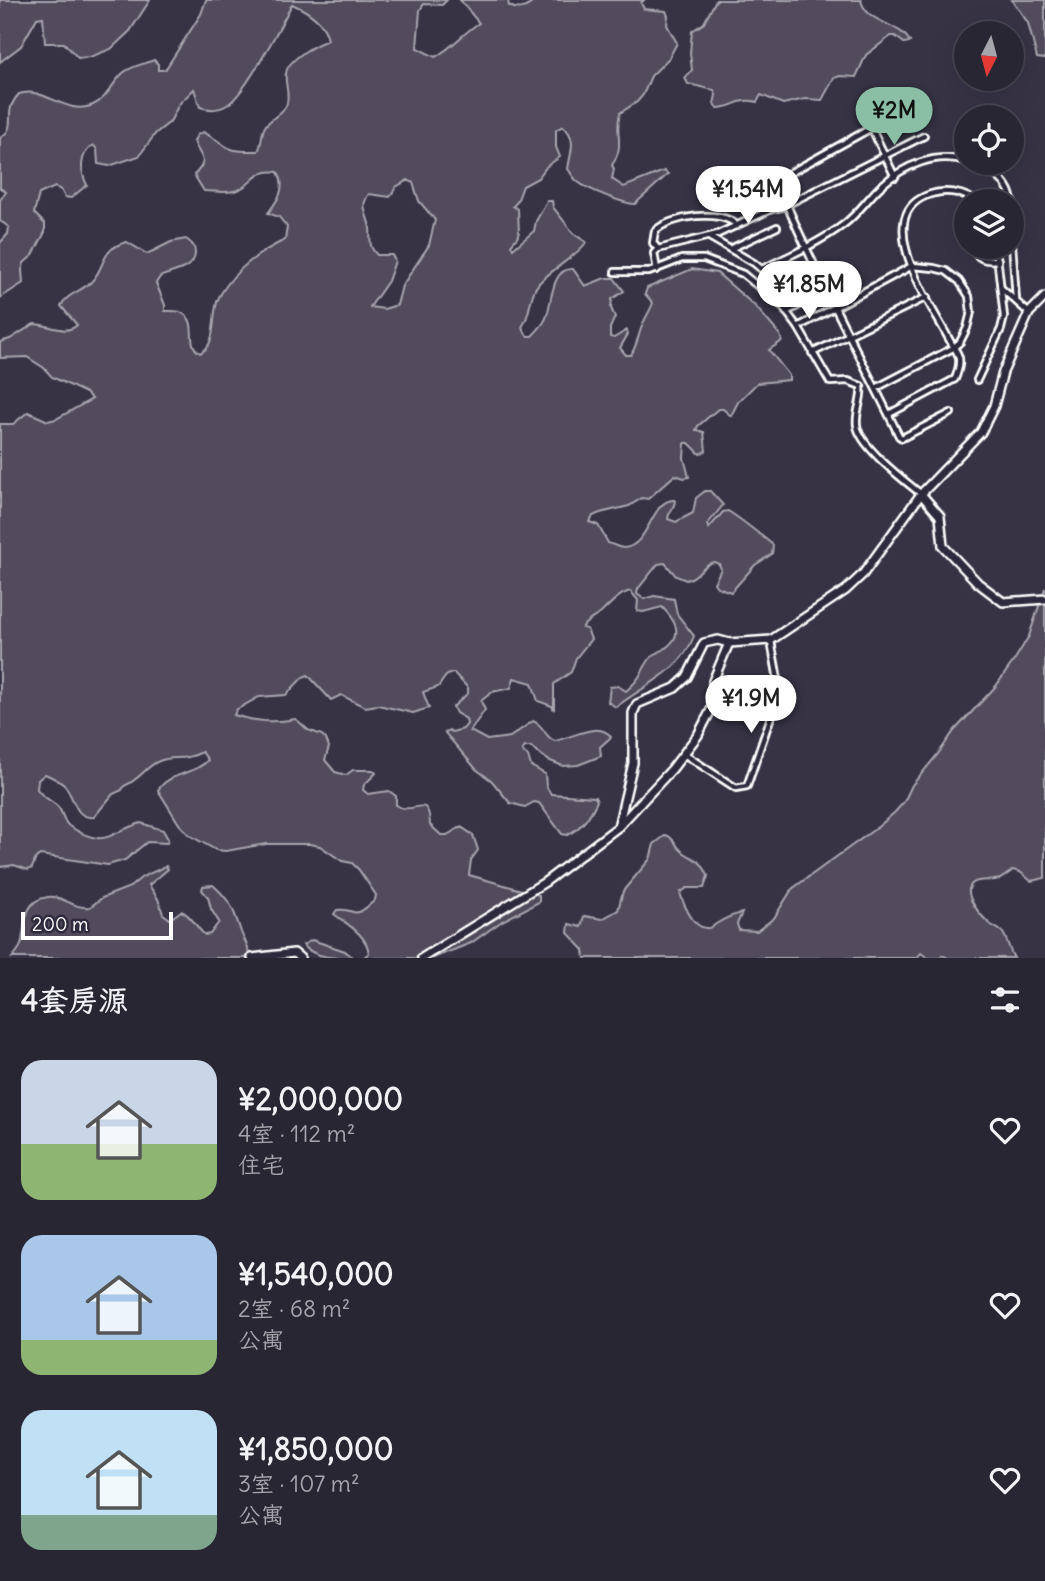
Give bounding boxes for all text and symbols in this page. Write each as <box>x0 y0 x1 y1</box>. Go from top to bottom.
north arrow <box>954 21 1024 91</box>
map controls <box>954 21 1024 259</box>
pin: ¥2M <box>860 88 928 147</box>
text: ¥2M <box>872 95 916 124</box>
button: locate <box>954 105 1024 175</box>
pin: ¥1.54M <box>691 166 805 226</box>
text: ¥1.54M <box>712 174 784 203</box>
button: layers <box>954 189 1024 259</box>
pin: ¥1.85M <box>752 262 866 321</box>
text: ¥1.85M <box>773 269 845 298</box>
pin: ¥1.9M <box>702 676 800 735</box>
text: ¥1.9M <box>721 683 781 712</box>
scale bar <box>21 909 173 941</box>
text: 200 m <box>32 912 89 936</box>
text: 4套房源 <box>21 981 128 1019</box>
icon: filters <box>986 981 1024 1019</box>
text: ¥2,000,000 <box>238 1080 403 1118</box>
icon: home <box>77 1088 161 1172</box>
icon: heart <box>986 1111 1024 1149</box>
text: 4室 · 112 m² <box>238 1119 355 1148</box>
text: 住宅 <box>238 1150 284 1179</box>
text: ¥1,540,000 <box>238 1255 394 1293</box>
icon: home <box>77 1263 161 1347</box>
icon: heart <box>986 1286 1024 1324</box>
text: 2室 · 68 m² <box>238 1294 350 1323</box>
text: 公寓 <box>238 1325 284 1354</box>
text: ¥1,850,000 <box>238 1430 394 1468</box>
icon: home <box>77 1438 161 1522</box>
icon: heart <box>986 1461 1024 1499</box>
text: 3室 · 107 m² <box>238 1469 360 1498</box>
text: 公寓 <box>238 1500 284 1529</box>

